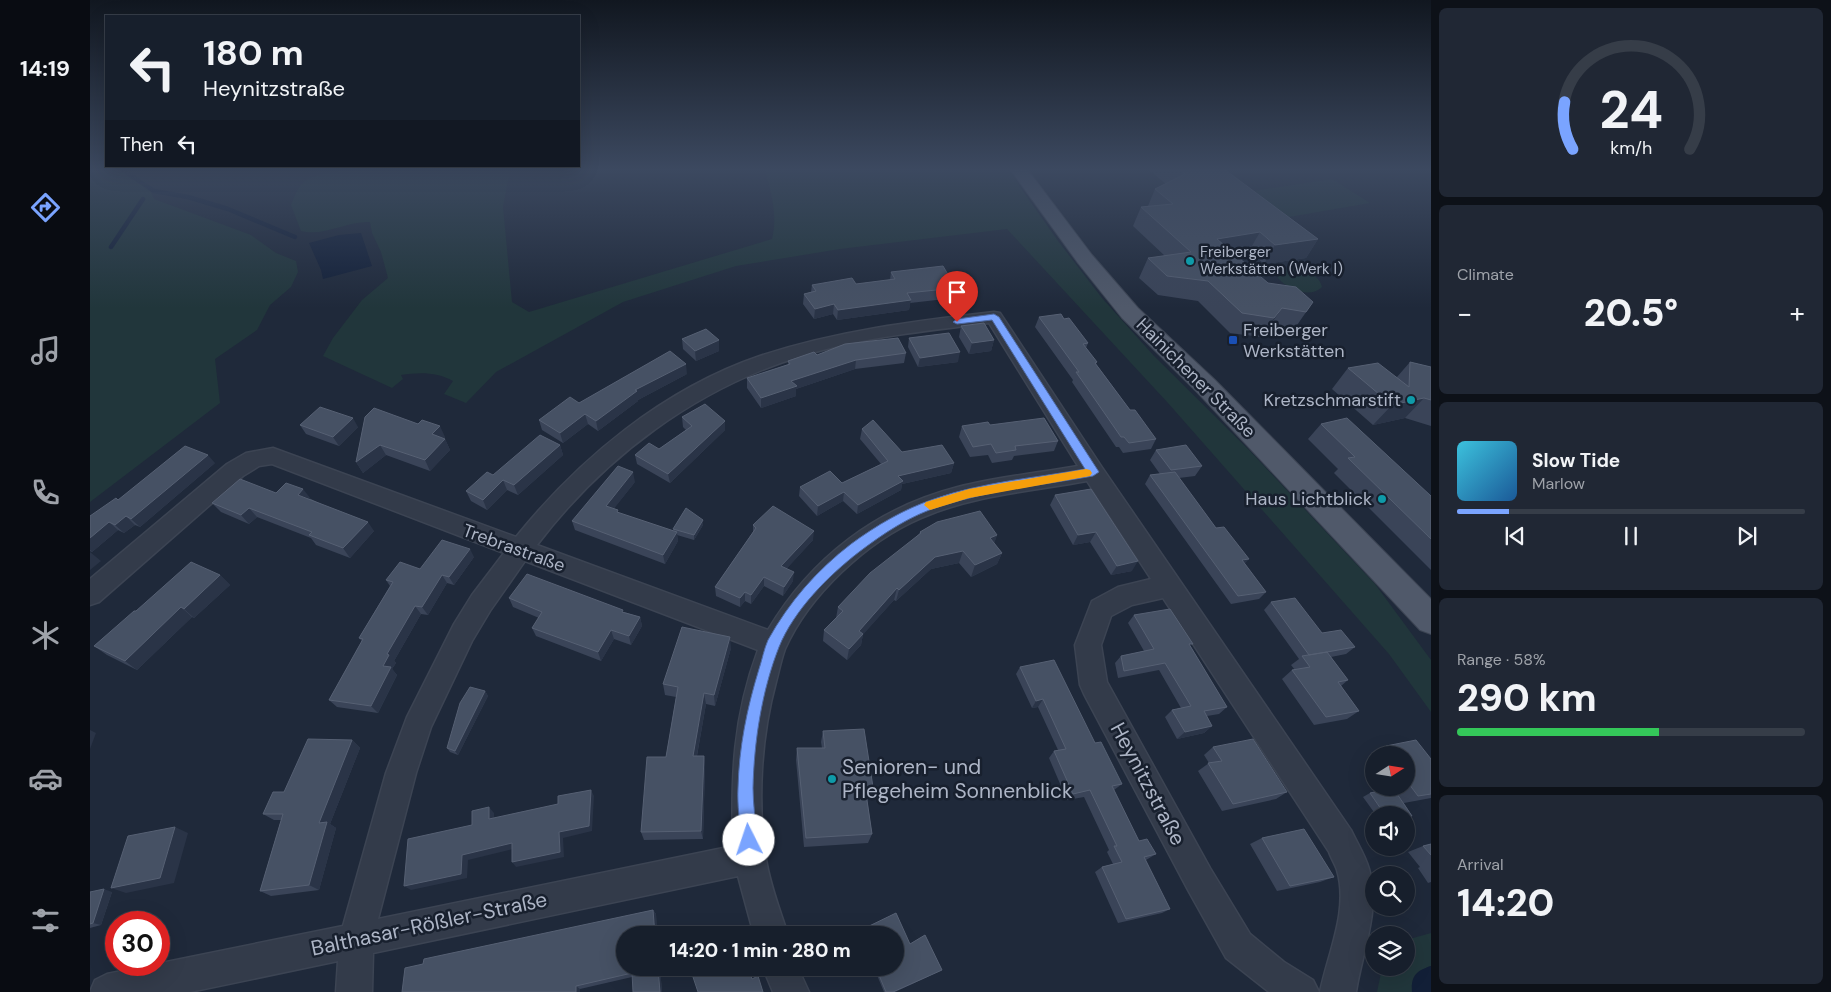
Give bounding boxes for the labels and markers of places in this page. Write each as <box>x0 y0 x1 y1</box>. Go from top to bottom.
place label: Freiberger Werkstätten (Werk I) <box>1200 242 1343 279</box>
marker: Freiberger Werkstätten (Werk I) <box>1184 255 1196 267</box>
pin <box>936 271 978 322</box>
place label: Freiberger Werkstätten <box>1243 318 1345 363</box>
marker: Freiberger Werkstätten <box>1227 334 1239 346</box>
place label: Kretzschmarstift <box>1264 388 1401 412</box>
marker: Kretzschmarstift <box>1405 394 1417 406</box>
place label: Haus Lichtblick <box>1245 487 1372 511</box>
marker: Haus Lichtblick <box>1376 493 1388 505</box>
place label: Senioren- und Pflegeheim Sonnenblick <box>842 753 1073 805</box>
marker: Senioren- und Pflegeheim Sonnenblick <box>826 773 838 785</box>

